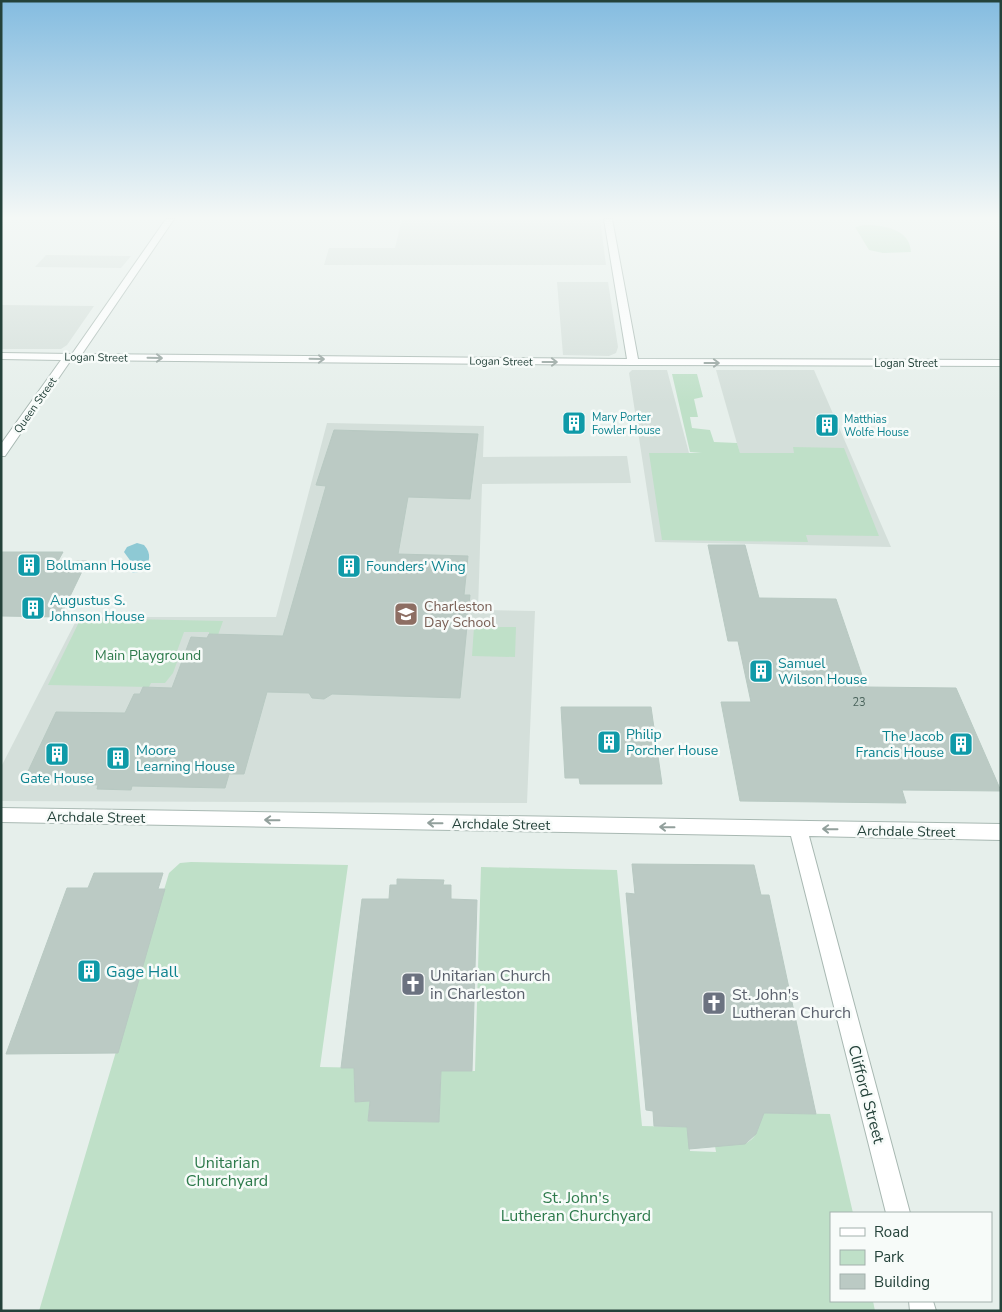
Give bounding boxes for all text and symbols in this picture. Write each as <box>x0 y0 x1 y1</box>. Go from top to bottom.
street label: Logan Street <box>64 349 128 366</box>
one-way arrow <box>146 353 163 363</box>
street label: Logan Street <box>469 353 533 370</box>
one-way arrow <box>309 355 325 364</box>
street label: Logan Street <box>874 356 938 371</box>
one-way arrow <box>542 357 558 366</box>
one-way arrow <box>704 358 720 367</box>
street label: Queen Street <box>11 374 60 436</box>
building icon: Mary Porter Fowler House <box>561 410 587 436</box>
place label: Mary Porter Fowler House <box>592 410 661 438</box>
building icon: Matthias Wolfe House <box>814 412 840 438</box>
place label: Matthias Wolfe House <box>844 412 909 440</box>
building icon: Bollmann House <box>16 552 42 578</box>
building icon: Founders' Wing <box>336 553 362 579</box>
place label: Bollmann House <box>46 556 151 575</box>
place label: Founders' Wing <box>366 557 466 576</box>
place label: Augustus S. Johnson House <box>49 591 145 626</box>
building icon: Augustus S. Johnson House <box>20 595 46 621</box>
place label: Charleston Day School <box>424 597 496 632</box>
school or university icon: Charleston Day School <box>393 601 419 627</box>
park label: Main Playground <box>95 646 201 665</box>
place label: Samuel Wilson House <box>778 654 867 689</box>
building icon: Samuel Wilson House <box>748 658 774 684</box>
house number: 23 <box>852 695 866 710</box>
place label: Philip Porcher House <box>626 725 718 760</box>
place label: The Jacob Francis House <box>856 727 944 762</box>
building icon: Philip Porcher House <box>596 729 622 755</box>
building icon: The Jacob Francis House <box>948 731 974 757</box>
building icon: Gate House <box>44 741 70 767</box>
place label: Moore Learning House <box>136 741 235 776</box>
building icon: Moore Learning House <box>105 745 131 771</box>
place label: Gate House <box>20 769 94 788</box>
street label: Archdale Street <box>47 807 145 828</box>
street label: Archdale Street <box>452 814 550 835</box>
one-way arrow <box>264 815 280 825</box>
one-way arrow <box>427 818 443 828</box>
street label: Archdale Street <box>857 821 955 842</box>
one-way arrow <box>659 822 676 832</box>
one-way arrow <box>822 825 838 834</box>
building icon: Gage Hall <box>76 958 102 984</box>
place label: Gage Hall <box>106 961 178 983</box>
place label: Unitarian Church in Charleston <box>430 965 551 1005</box>
church icon: Unitarian Church in Charleston <box>400 971 426 997</box>
place label: St. John's Lutheran Church <box>732 984 851 1024</box>
church icon: St. John's Lutheran Church <box>701 990 727 1016</box>
street label: Clifford Street <box>842 1043 890 1146</box>
park label: Unitarian Churchyard <box>186 1152 268 1192</box>
park label: St. John's Lutheran Churchyard <box>501 1187 651 1227</box>
legend <box>830 1212 992 1302</box>
text: Road <box>874 1222 909 1242</box>
text: Park <box>874 1247 904 1267</box>
text: Building <box>874 1272 930 1292</box>

